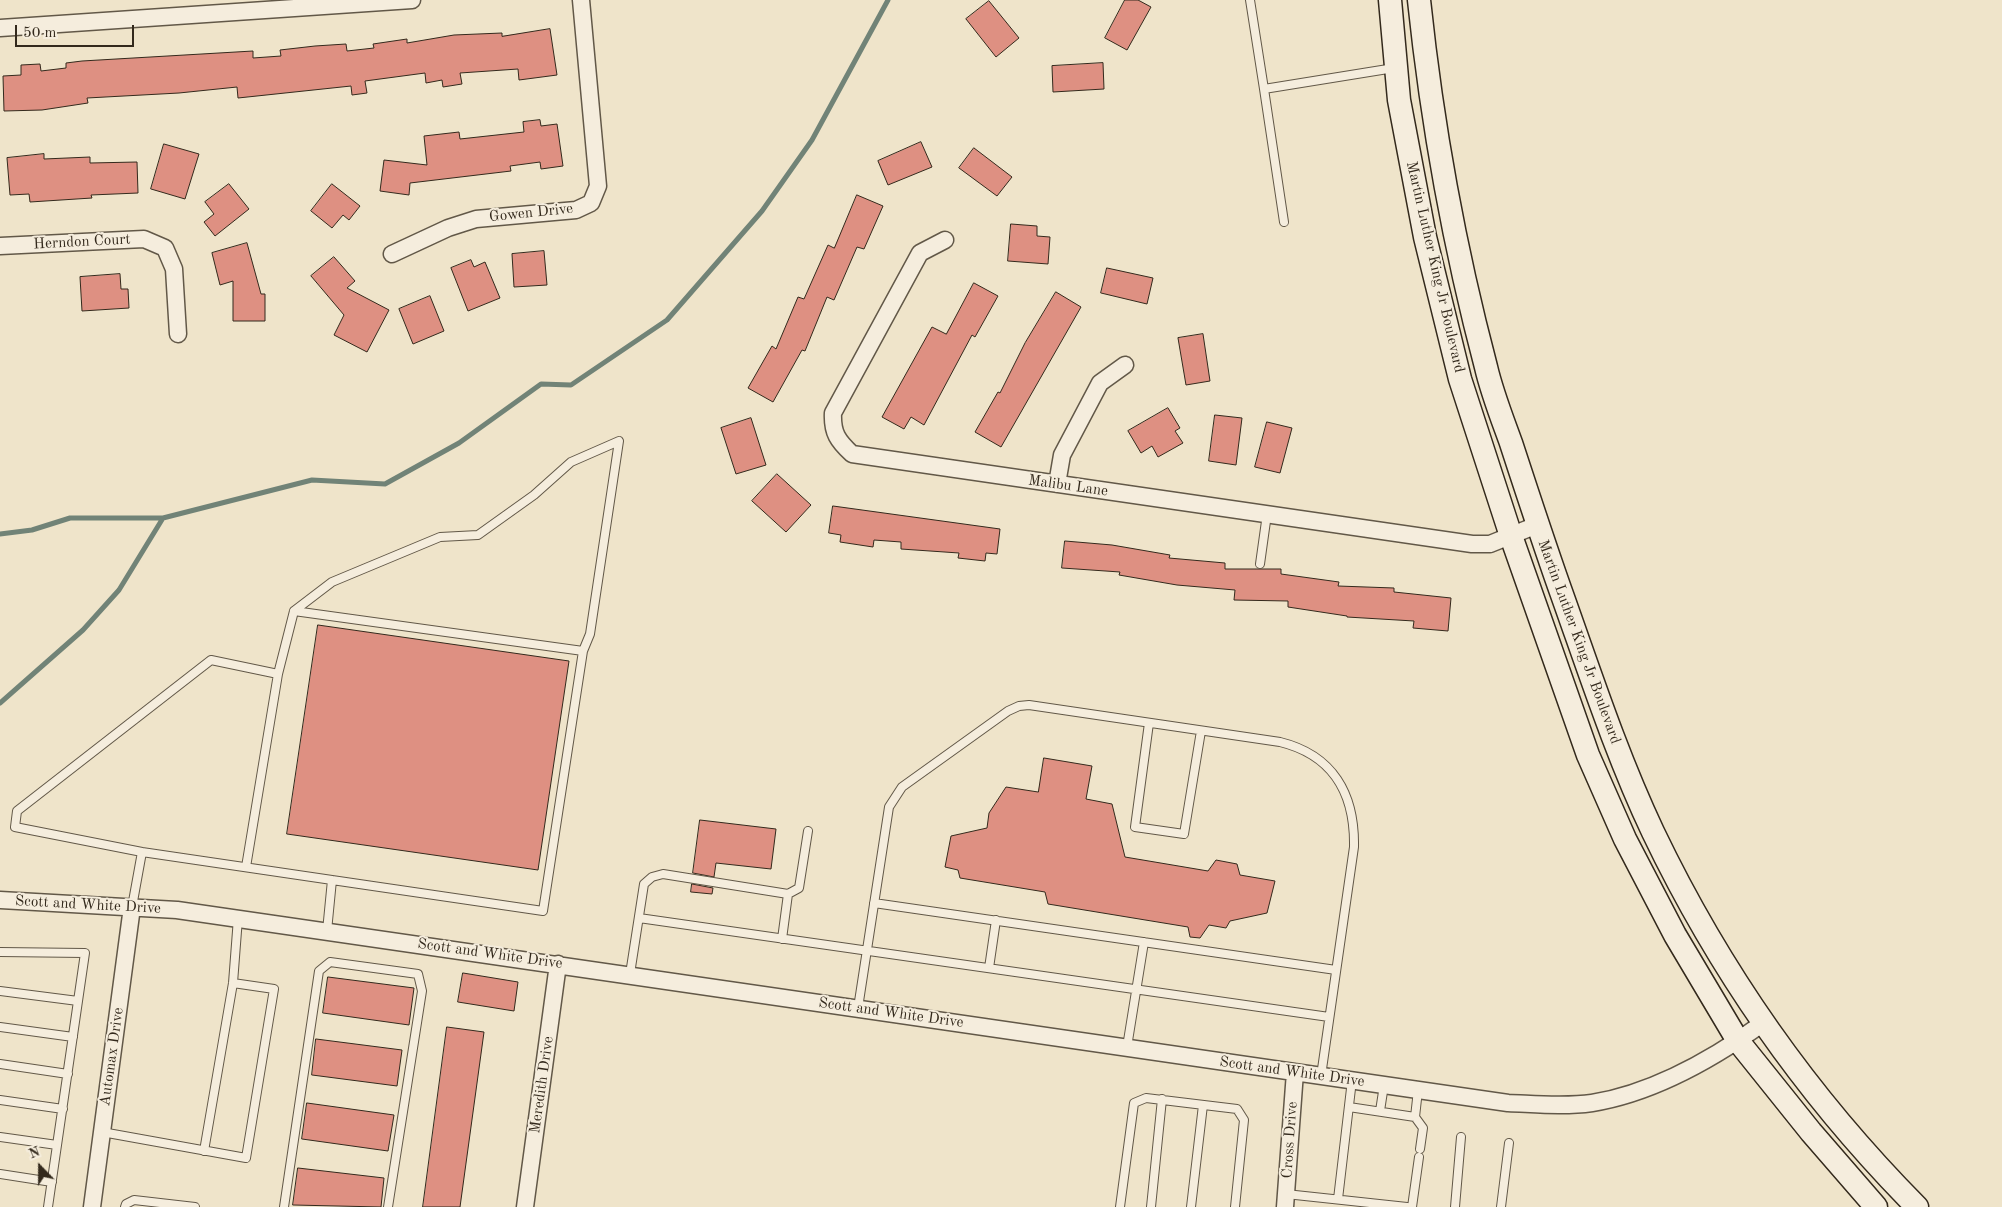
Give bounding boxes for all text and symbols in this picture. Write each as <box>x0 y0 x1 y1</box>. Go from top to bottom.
scale bar <box>18 15 136 47</box>
text: 50 m <box>23 26 57 41</box>
street label: Martin Luther King Jr Boulevard <box>1402 160 1468 374</box>
street label: Gowen Drive <box>488 200 574 226</box>
street label: Herndon Court <box>33 230 131 254</box>
street label: Malibu Lane <box>1027 471 1109 501</box>
street label: Martin Luther King Jr Boulevard <box>1534 537 1624 747</box>
street label: Scott and White Drive <box>15 892 161 918</box>
street label: Scott and White Drive <box>416 935 564 973</box>
street label: Scott and White Drive <box>817 994 965 1032</box>
street label: Automax Drive <box>96 1006 128 1108</box>
street label: Meredith Drive <box>526 1035 558 1135</box>
street label: Scott and White Drive <box>1218 1053 1366 1091</box>
street label: Cross Drive <box>1278 1101 1302 1179</box>
north arrow <box>15 1142 65 1192</box>
text: N <box>27 1145 42 1162</box>

